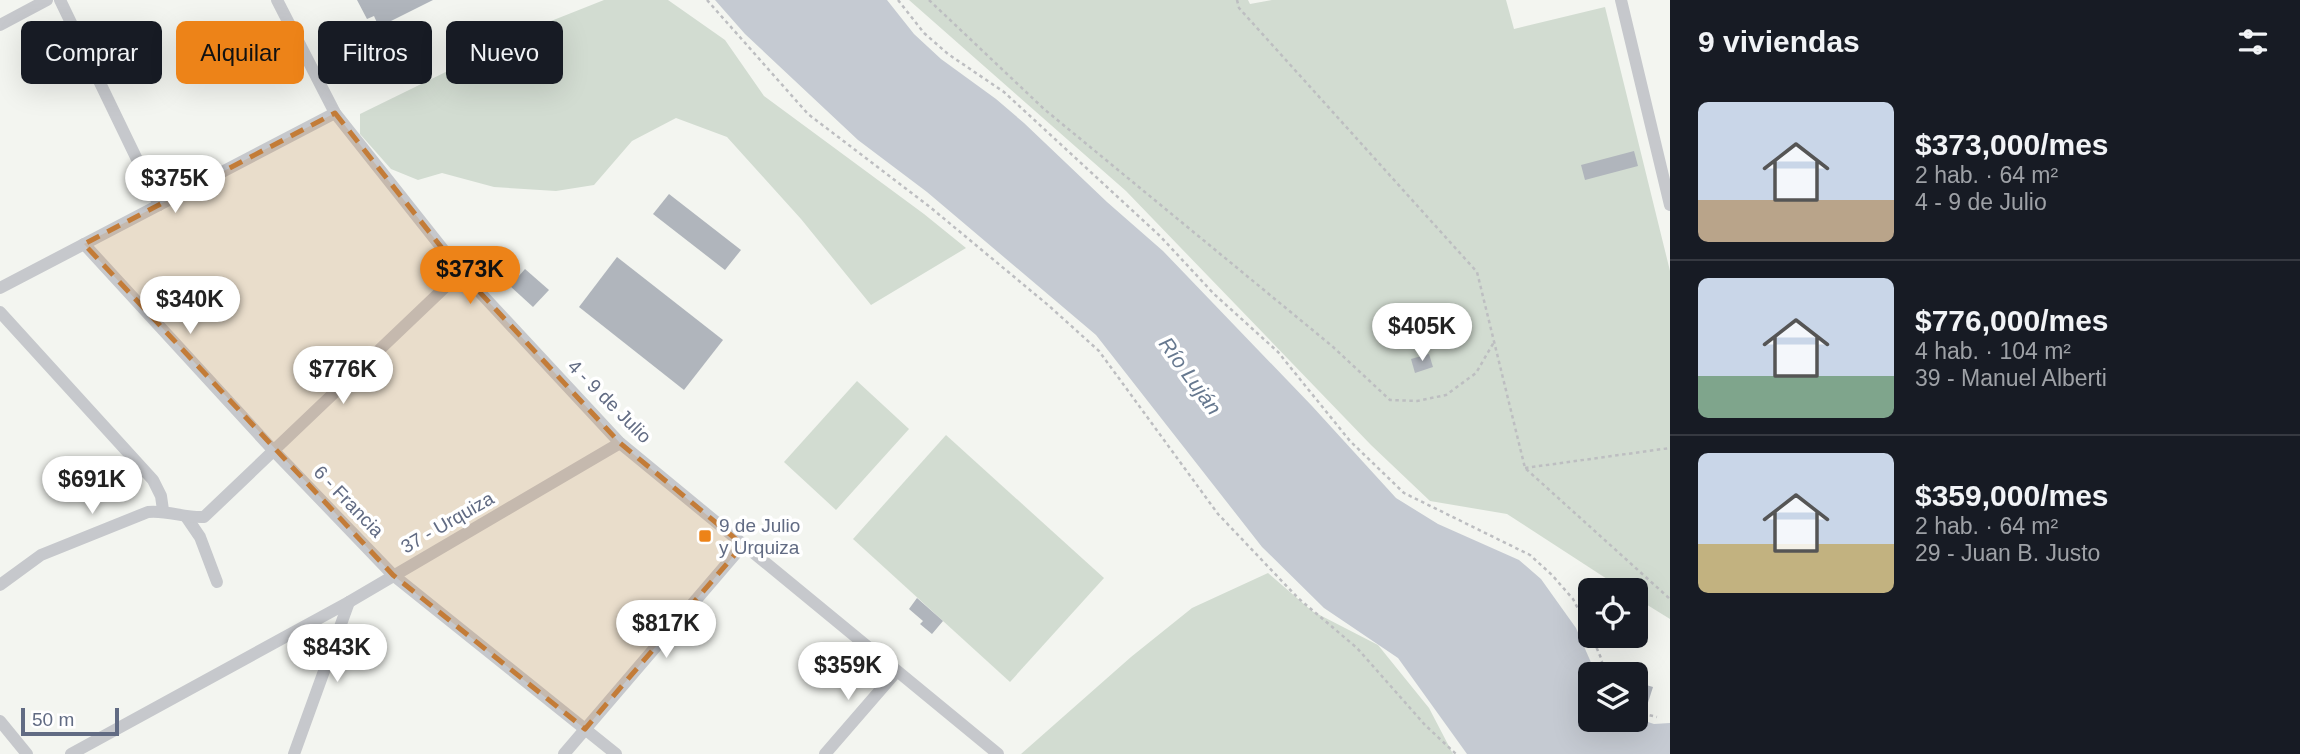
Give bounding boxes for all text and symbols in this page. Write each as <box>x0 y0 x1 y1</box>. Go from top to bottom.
chip: Comprar <box>21 21 162 84</box>
chip: Alquilar <box>176 21 304 84</box>
chip: Filtros <box>318 21 432 84</box>
chip: Nuevo <box>446 21 563 84</box>
icon: filters <box>2234 23 2272 61</box>
text: 9 viviendas <box>1698 25 1860 58</box>
text: $373,000/mes <box>1915 128 2109 161</box>
icon: home <box>1754 130 1838 214</box>
pin: $375K <box>126 156 224 215</box>
text: 2 hab. · 64 m² <box>1915 162 2058 188</box>
text: $375K <box>141 165 209 191</box>
text: 4 - 9 de Julio <box>1915 189 2047 215</box>
pin: $373K <box>421 246 519 306</box>
text: $373K <box>436 256 504 282</box>
pin: $340K <box>141 276 239 336</box>
text: $340K <box>156 286 224 312</box>
pin: $405K <box>1373 304 1471 363</box>
text: $776,000/mes <box>1915 304 2109 337</box>
icon: home <box>1754 306 1838 390</box>
text: $405K <box>1388 313 1456 339</box>
water label: Río Luján <box>1155 333 1226 419</box>
text: 4 hab. · 104 m² <box>1915 338 2071 364</box>
pin: $776K <box>294 346 392 406</box>
street label: 4 - 9 de Julio <box>564 355 656 447</box>
text: $776K <box>309 356 377 382</box>
text: 39 - Manuel Alberti <box>1915 365 2107 391</box>
pin: $691K <box>43 456 141 516</box>
street label: 6 - Francia <box>310 461 388 542</box>
text: $691K <box>58 466 126 492</box>
text: $359,000/mes <box>1915 479 2109 512</box>
icon: home <box>1754 481 1838 565</box>
street label: 37 - Urquiza <box>397 487 498 557</box>
text: 2 hab. · 64 m² <box>1915 513 2058 539</box>
place label: 9 de Julio y Urquiza <box>719 515 800 558</box>
marker: 9 de Julio y Urquiza <box>697 528 713 544</box>
text: 29 - Juan B. Justo <box>1915 540 2100 566</box>
map controls <box>1578 578 1648 732</box>
button: locate <box>1578 578 1648 648</box>
pin: $817K <box>617 600 715 660</box>
text: $817K <box>632 610 700 636</box>
pin: $843K <box>288 624 386 684</box>
text: $843K <box>303 634 371 660</box>
pin: $359K <box>799 642 897 702</box>
text: $359K <box>814 652 882 678</box>
button: layers <box>1578 662 1648 732</box>
scale bar <box>21 705 119 737</box>
text: 50 m <box>32 709 74 730</box>

